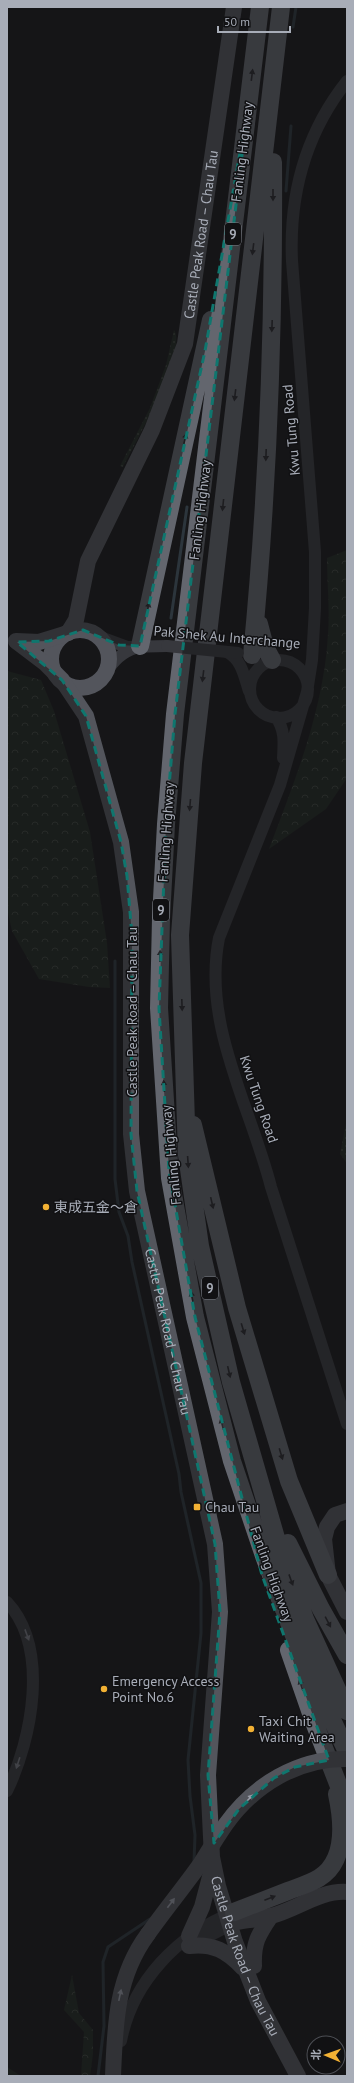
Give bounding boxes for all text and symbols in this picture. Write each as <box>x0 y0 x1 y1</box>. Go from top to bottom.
scale bar <box>218 8 290 34</box>
text: 50 m <box>224 14 250 29</box>
one-way arrow <box>249 69 255 81</box>
street label: Fanling Highway <box>227 100 257 203</box>
street label: Castle Peak Road – Chau Tau <box>180 149 222 320</box>
one-way arrow <box>270 189 276 202</box>
road number: 9 <box>225 223 241 245</box>
one-way arrow <box>249 243 256 256</box>
one-way arrow <box>269 320 275 333</box>
street label: Kwu Tung Road <box>278 384 304 476</box>
one-way arrow <box>232 389 239 401</box>
one-way arrow <box>182 433 188 445</box>
one-way arrow <box>263 449 270 461</box>
street label: Fanling Highway <box>185 458 215 561</box>
one-way arrow <box>220 499 226 511</box>
one-way arrow <box>146 602 152 614</box>
street label: Pak Shek Au Interchange <box>153 622 301 652</box>
one-way arrow <box>200 670 207 682</box>
street label: Fanling Highway <box>154 781 179 883</box>
one-way arrow <box>186 799 193 811</box>
road number: 9 <box>153 899 169 921</box>
street label: Castle Peak Road – Chau Tau <box>123 927 141 1097</box>
one-way arrow <box>157 949 163 962</box>
one-way arrow <box>179 999 185 1012</box>
street label: Kwu Tung Road <box>236 1053 282 1145</box>
one-way arrow <box>161 1080 168 1092</box>
street label: Fanling Highway <box>157 1104 185 1206</box>
one-way arrow <box>184 1156 191 1168</box>
one-way arrow <box>209 1197 215 1209</box>
place label: 東成五金～倉 <box>54 1198 138 1216</box>
marker: 東成五金～倉 <box>41 1202 51 1212</box>
street label: Castle Peak Road – Chau Tau <box>141 1246 195 1417</box>
road number: 9 <box>202 1277 218 1299</box>
one-way arrow <box>189 1291 195 1304</box>
one-way arrow <box>240 1323 246 1335</box>
one-way arrow <box>226 1366 232 1378</box>
one-way arrow <box>219 1418 225 1430</box>
one-way arrow <box>278 1448 284 1460</box>
place label: Chau Tau <box>205 1498 259 1516</box>
marker: Chau Tau <box>192 1502 202 1512</box>
street label: Fanling Highway <box>246 1524 298 1625</box>
one-way arrow <box>288 1575 294 1587</box>
one-way arrow <box>324 1616 331 1628</box>
one-way arrow <box>24 1629 30 1641</box>
place label: Emergency Access Point No.6 <box>112 1672 219 1706</box>
one-way arrow <box>298 1679 304 1691</box>
marker: Emergency Access Point No.6 <box>99 1684 109 1694</box>
place label: Taxi Chit Waiting Area <box>259 1712 335 1746</box>
marker: Taxi Chit Waiting Area <box>246 1724 256 1734</box>
one-way arrow <box>15 1757 21 1769</box>
one-way arrow <box>244 1794 254 1804</box>
street label: Castle Peak Road – Chau Tau <box>207 1874 284 2039</box>
one-way arrow <box>265 1894 277 1900</box>
one-way arrow <box>167 1897 175 1908</box>
one-way arrow <box>118 1989 124 2002</box>
north arrow <box>306 2035 346 2075</box>
text: 北 <box>309 2049 323 2060</box>

